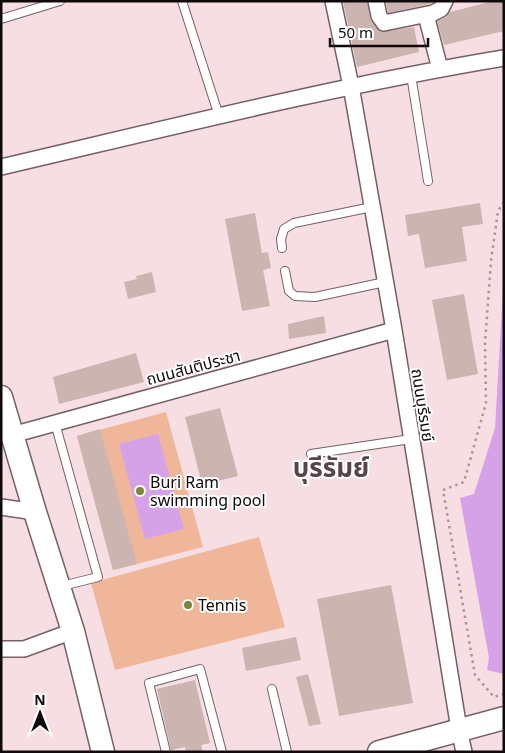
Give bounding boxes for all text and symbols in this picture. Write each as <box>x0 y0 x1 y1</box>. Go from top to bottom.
scale bar <box>330 15 428 47</box>
text: 50 m <box>338 22 373 42</box>
street label: ถนนสันติประชา <box>144 344 242 390</box>
street label: ถนนบุรีรมย์ <box>406 367 440 443</box>
district label: บุรีรัมย์ <box>293 449 369 485</box>
place label: Buri Ram swimming pool <box>150 471 266 511</box>
marker: Buri Ram swimming pool <box>134 485 146 497</box>
place label: Tennis <box>198 594 246 616</box>
marker: Tennis <box>182 599 194 611</box>
north arrow <box>15 688 65 738</box>
text: N <box>34 690 46 709</box>

